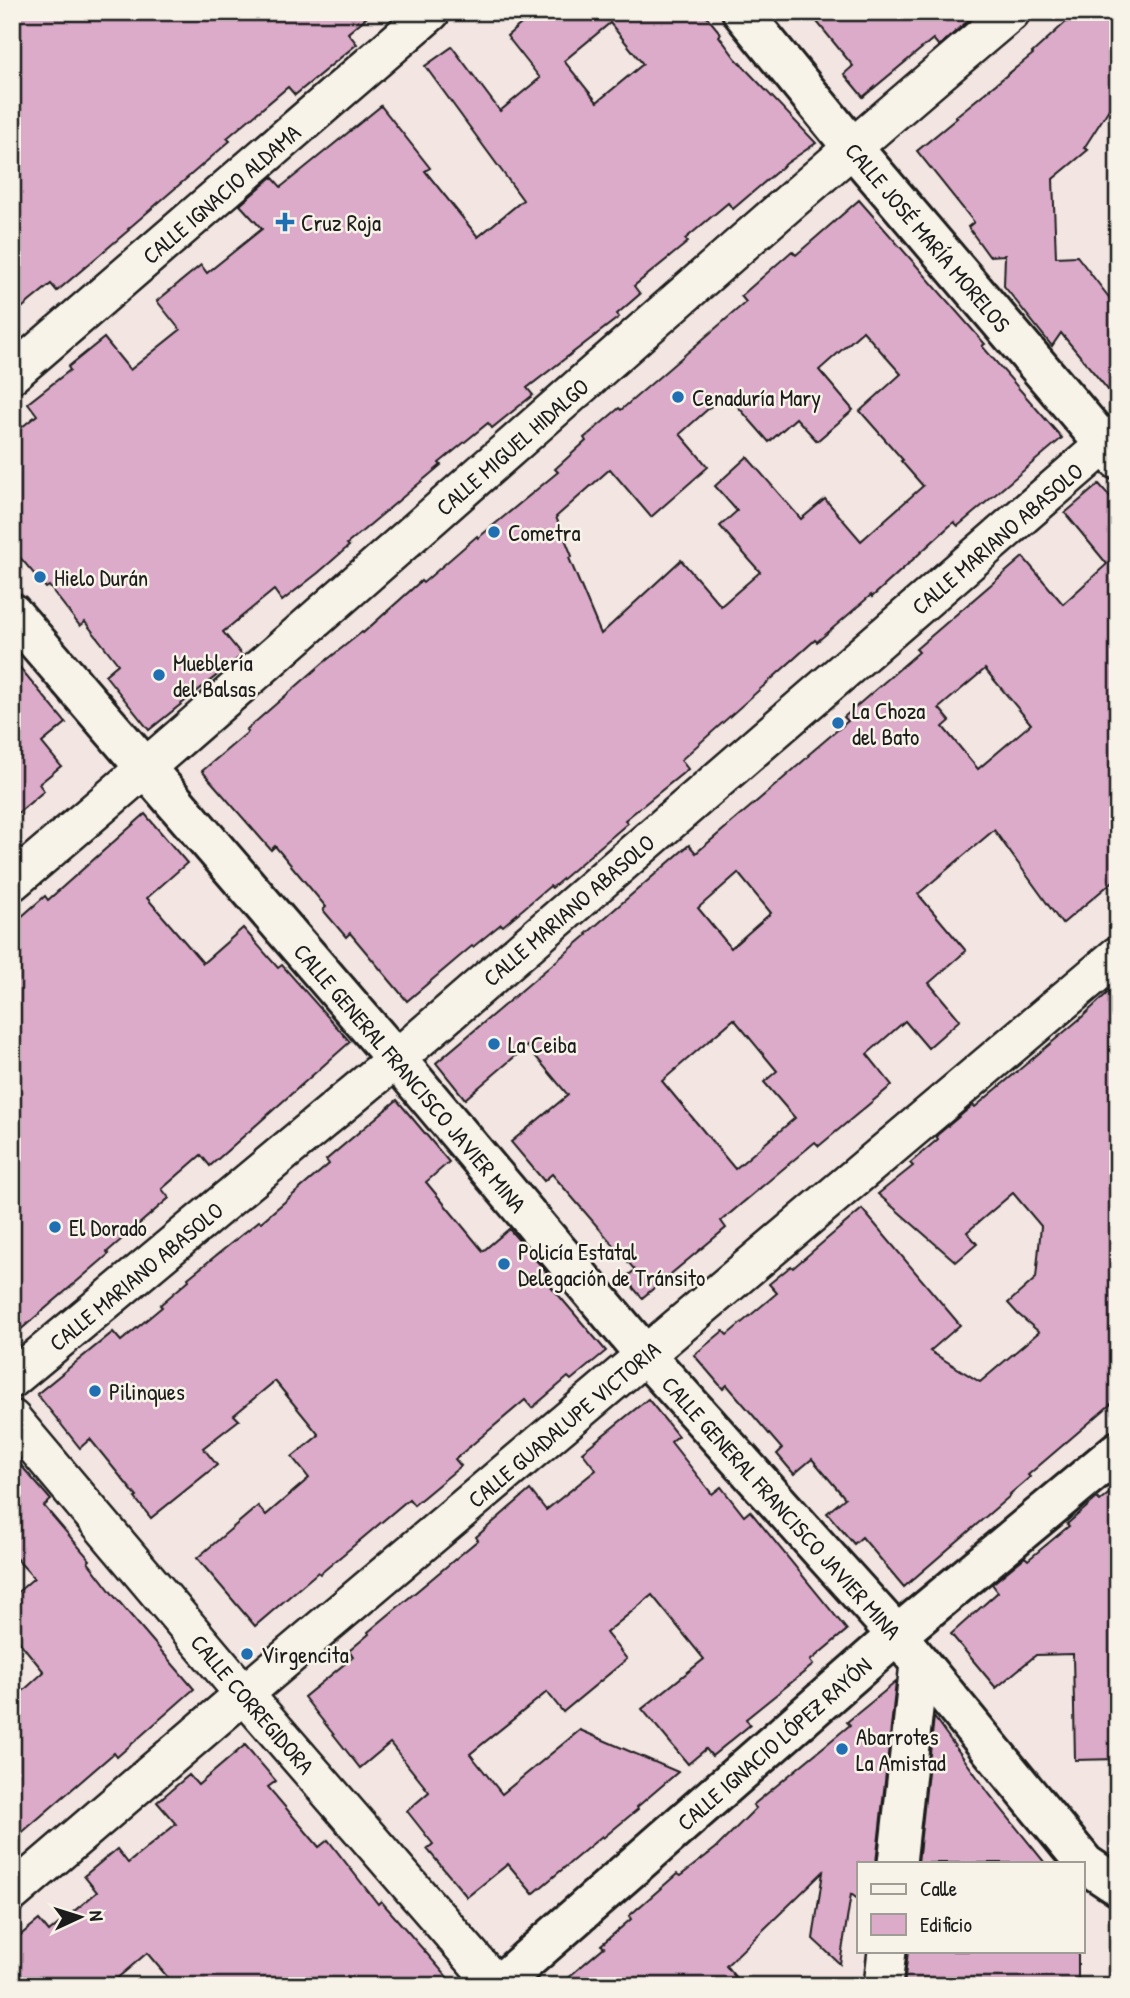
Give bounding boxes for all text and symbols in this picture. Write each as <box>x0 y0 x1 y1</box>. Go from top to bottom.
street label: CALLE IGNACIO ALDAMA <box>135 117 306 270</box>
street label: CALLE JOSÉ MARÍA MORELOS <box>839 135 1018 339</box>
place label: Cruz Roja <box>301 207 381 238</box>
marker: Cruz Roja <box>275 212 295 232</box>
street label: CALLE MIGUEL HIDALGO <box>429 371 595 522</box>
place label: Cenaduría Mary <box>692 382 821 413</box>
marker: Cenaduría Mary <box>670 389 686 405</box>
street label: CALLE MARIANO ABASOLO <box>904 455 1089 621</box>
place label: Cometra <box>508 517 580 548</box>
marker: Cometra <box>486 524 502 540</box>
place label: Hielo Durán <box>54 562 148 593</box>
marker: Hielo Durán <box>32 569 48 585</box>
place label: Mueblería del Balsas <box>173 647 256 704</box>
marker: Mueblería del Balsas <box>151 667 167 683</box>
place label: La Choza del Bato <box>852 695 925 752</box>
marker: La Choza del Bato <box>830 715 846 731</box>
street label: CALLE MARIANO ABASOLO <box>476 827 661 993</box>
street label: CALLE GENERAL FRANCISCO JAVIER MINA <box>287 936 534 1219</box>
place label: La Ceiba <box>508 1029 576 1060</box>
marker: La Ceiba <box>486 1036 502 1052</box>
street label: CALLE MARIANO ABASOLO <box>42 1194 229 1358</box>
place label: El Dorado <box>69 1212 147 1243</box>
marker: El Dorado <box>47 1219 63 1235</box>
place label: Policía Estatal Delegación de Tránsito <box>518 1236 705 1293</box>
marker: Policía Estatal Delegación de Tránsito <box>496 1256 512 1272</box>
street label: CALLE GUADALUPE VICTORIA <box>461 1334 666 1514</box>
street label: CALLE GENERAL FRANCISCO JAVIER MINA <box>655 1369 909 1645</box>
place label: Pilinques <box>109 1376 185 1407</box>
marker: Pilinques <box>87 1383 103 1399</box>
street label: CALLE CORREGIDORA <box>184 1627 322 1780</box>
place label: Virgencita <box>261 1639 349 1670</box>
marker: Virgencita <box>239 1646 255 1662</box>
street label: CALLE IGNACIO LÓPEZ RAYÓN <box>670 1650 877 1837</box>
place label: Abarrotes La Amistad <box>856 1721 946 1778</box>
marker: Abarrotes La Amistad <box>834 1741 850 1757</box>
legend <box>857 1862 1084 1952</box>
text: Calle <box>920 1874 957 1903</box>
north arrow <box>46 1882 116 1952</box>
text: N <box>84 1910 110 1922</box>
text: Edificio <box>920 1910 972 1939</box>

